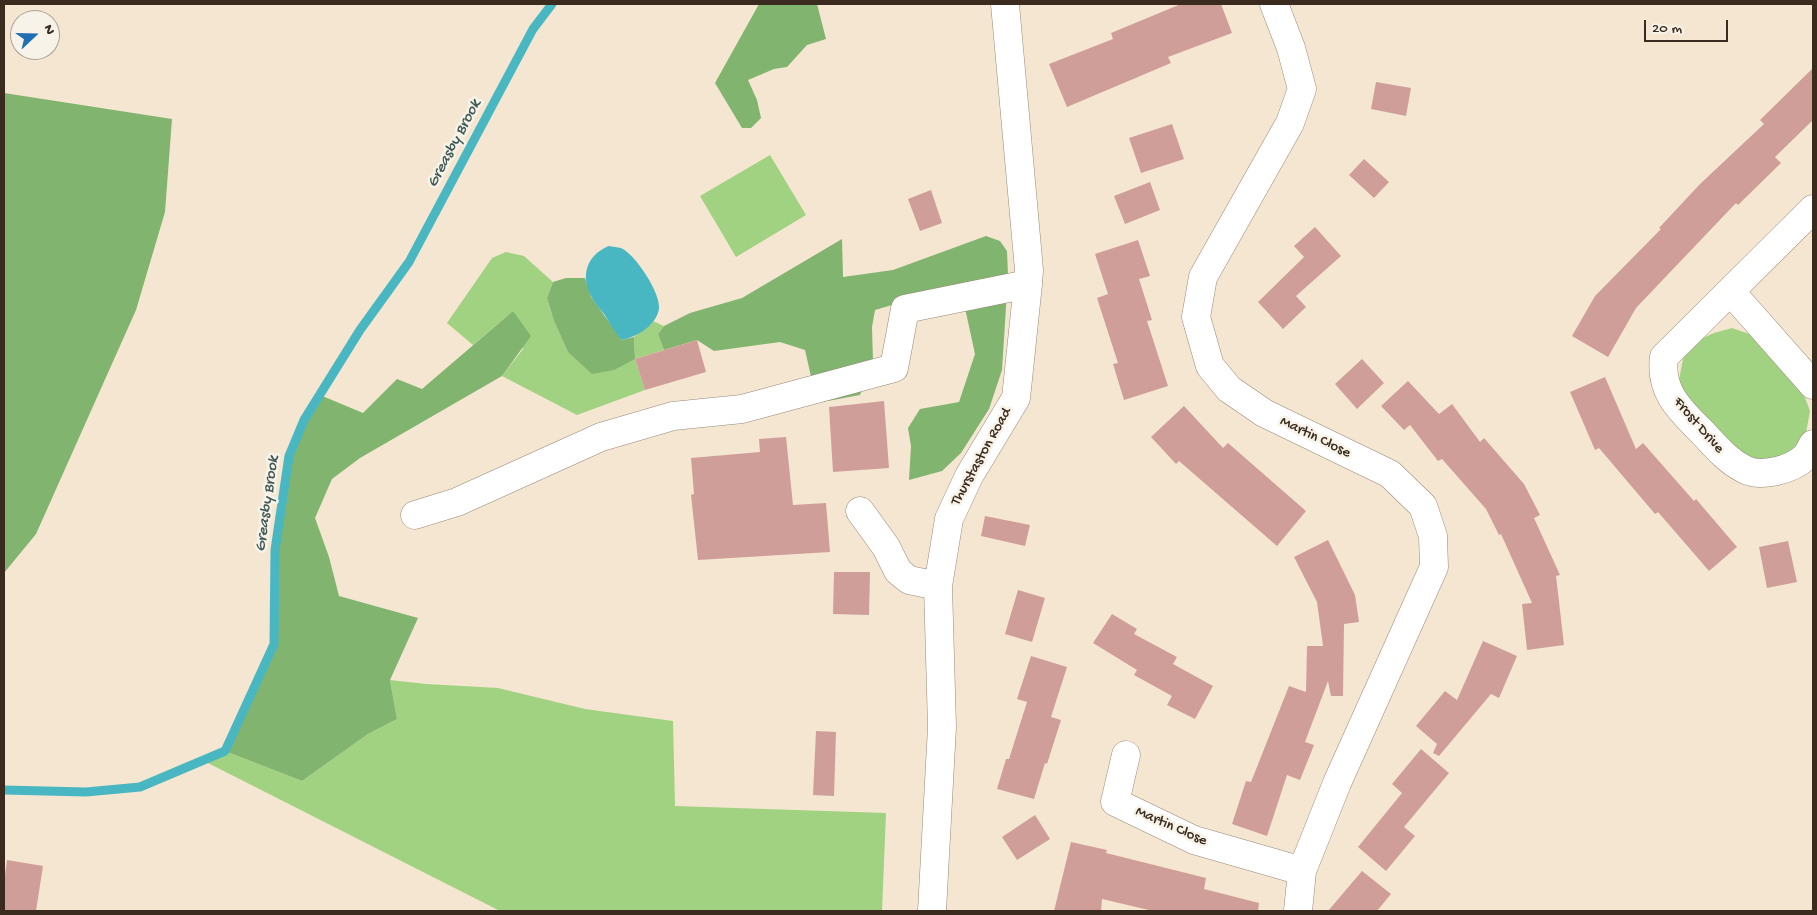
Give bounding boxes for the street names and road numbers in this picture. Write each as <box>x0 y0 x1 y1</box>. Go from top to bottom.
street label: Frost Drive <box>1669 394 1727 458</box>
street label: Thurstaston Road <box>948 405 1016 509</box>
street label: Martin Close <box>1277 413 1353 463</box>
street label: Martin Close <box>1132 803 1210 851</box>

